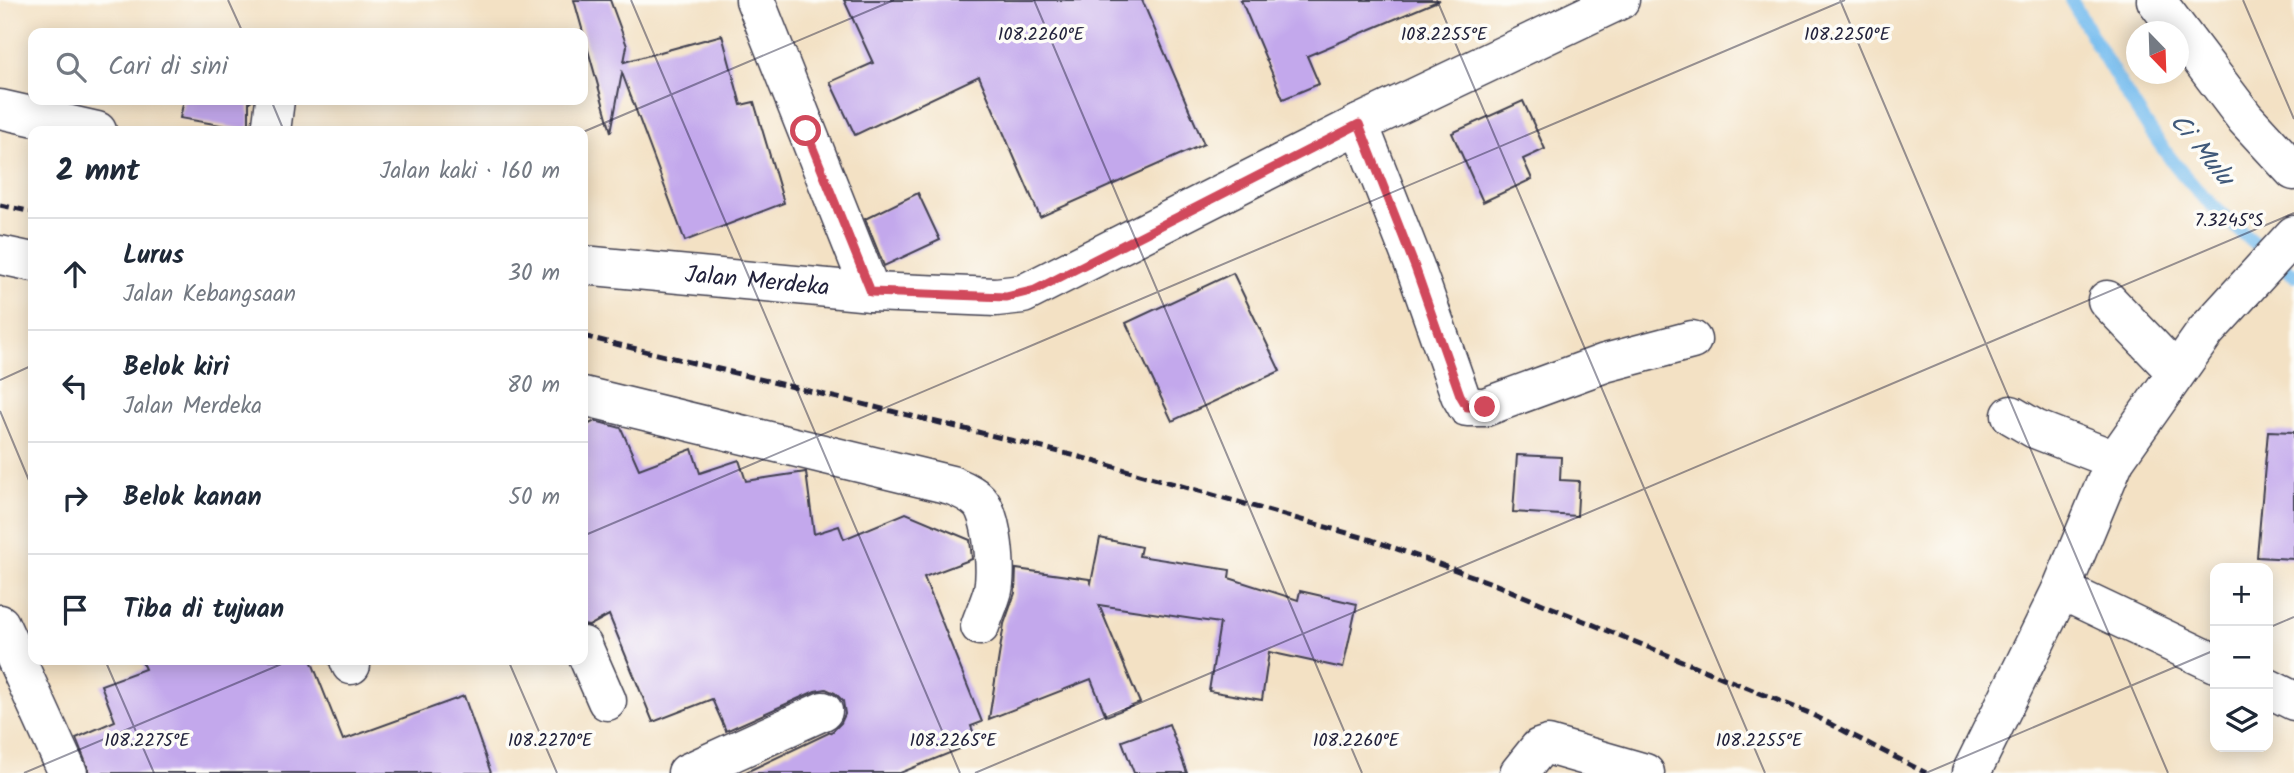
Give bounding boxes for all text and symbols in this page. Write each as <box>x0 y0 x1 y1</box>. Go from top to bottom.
text: 108.2260°E <box>998 21 1085 50</box>
text: 108.2255°E <box>1401 21 1488 50</box>
text: 108.2250°E <box>1804 21 1890 50</box>
north arrow <box>2126 21 2189 84</box>
search box <box>28 28 588 105</box>
text: Cari di sini <box>108 46 228 88</box>
icon: search <box>52 48 90 86</box>
water label: Ci Mulu <box>2158 104 2246 199</box>
route start <box>790 115 821 146</box>
text: 2 mnt <box>56 148 140 196</box>
text: Jalan kaki · 160 m <box>380 154 560 190</box>
text: 7.3245°S <box>2195 207 2264 236</box>
text: Lurus <box>123 235 184 277</box>
icon: ahead <box>56 255 94 293</box>
street label: Jalan Merdeka <box>683 255 831 308</box>
text: 30 m <box>508 256 560 292</box>
text: Jalan Kebangsaan <box>123 277 296 313</box>
text: Belok kiri <box>123 347 229 389</box>
icon: left <box>56 367 94 405</box>
text: 80 m <box>507 368 560 404</box>
text: Jalan Merdeka <box>123 389 262 425</box>
route end <box>1469 391 1500 422</box>
text: Belok kanan <box>123 477 262 519</box>
icon: right <box>56 479 94 517</box>
text: 50 m <box>509 480 560 516</box>
map controls <box>2210 563 2273 752</box>
button: + <box>2210 563 2273 626</box>
text: Tiba di tujuan <box>123 589 284 631</box>
icon: arrive <box>56 591 94 629</box>
button: − <box>2210 626 2273 689</box>
button: layers <box>2210 689 2273 752</box>
text: 108.2275°E <box>104 727 190 756</box>
text: 108.2270°E <box>508 727 593 756</box>
text: 108.2265°E <box>910 727 997 756</box>
text: 108.2260°E <box>1313 727 1400 756</box>
text: 108.2255°E <box>1716 727 1803 756</box>

